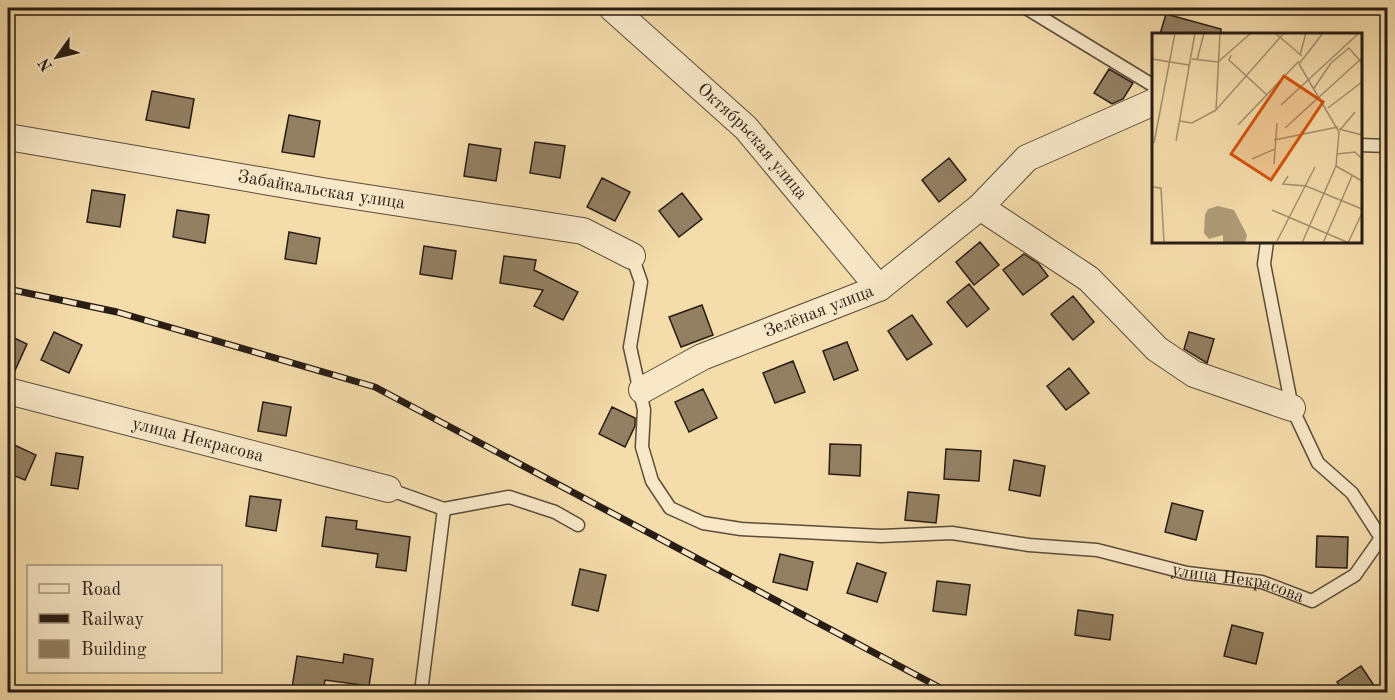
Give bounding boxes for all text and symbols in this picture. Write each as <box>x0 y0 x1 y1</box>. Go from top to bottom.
north arrow <box>27 27 87 87</box>
inset map <box>1152 33 1362 243</box>
text: N <box>36 54 56 74</box>
street label: Октябрьская улица <box>694 80 811 203</box>
street label: Забайкальская улица <box>236 168 407 213</box>
street label: Зелёная улица <box>762 282 876 341</box>
street label: улица Некрасова <box>130 414 266 466</box>
street label: улица Некрасова <box>1170 560 1307 606</box>
legend <box>27 565 222 673</box>
text: Road <box>81 581 121 599</box>
text: Railway <box>81 611 144 629</box>
text: Building <box>81 641 147 659</box>

